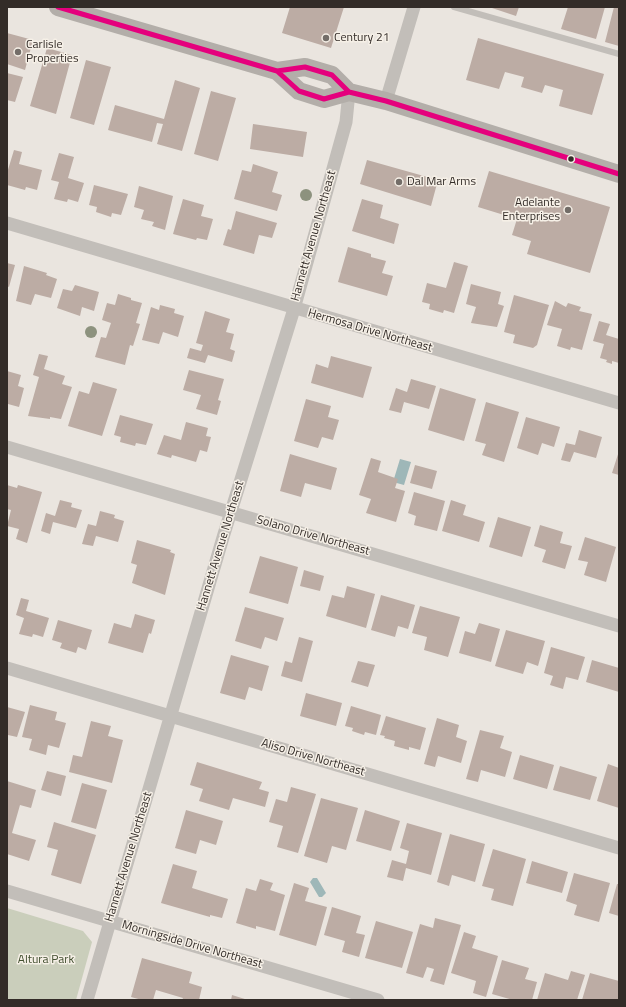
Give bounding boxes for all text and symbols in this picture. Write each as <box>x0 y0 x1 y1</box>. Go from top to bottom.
place label: Century 21 <box>334 31 389 45</box>
marker: Century 21 <box>321 33 331 43</box>
place label: Carlisle Properties <box>26 38 78 66</box>
marker: Carlisle Properties <box>13 47 23 57</box>
unlabelled marker <box>566 154 576 164</box>
street label: Hannett Avenue Northeast <box>288 169 340 303</box>
place label: Dal Mar Arms <box>407 175 476 189</box>
marker: Dal Mar Arms <box>394 177 404 187</box>
place label: Adelante Enterprises <box>502 196 560 224</box>
marker: Adelante Enterprises <box>563 205 573 215</box>
street label: Hermosa Drive Northeast <box>306 306 434 356</box>
street label: Hannett Avenue Northeast <box>194 479 248 613</box>
street label: Solano Drive Northeast <box>255 513 371 559</box>
street label: Aliso Drive Northeast <box>260 736 366 780</box>
street label: Hannett Avenue Northeast <box>102 790 156 924</box>
street label: Morningside Drive Northeast <box>120 918 264 972</box>
park label: Altura Park <box>18 953 74 967</box>

